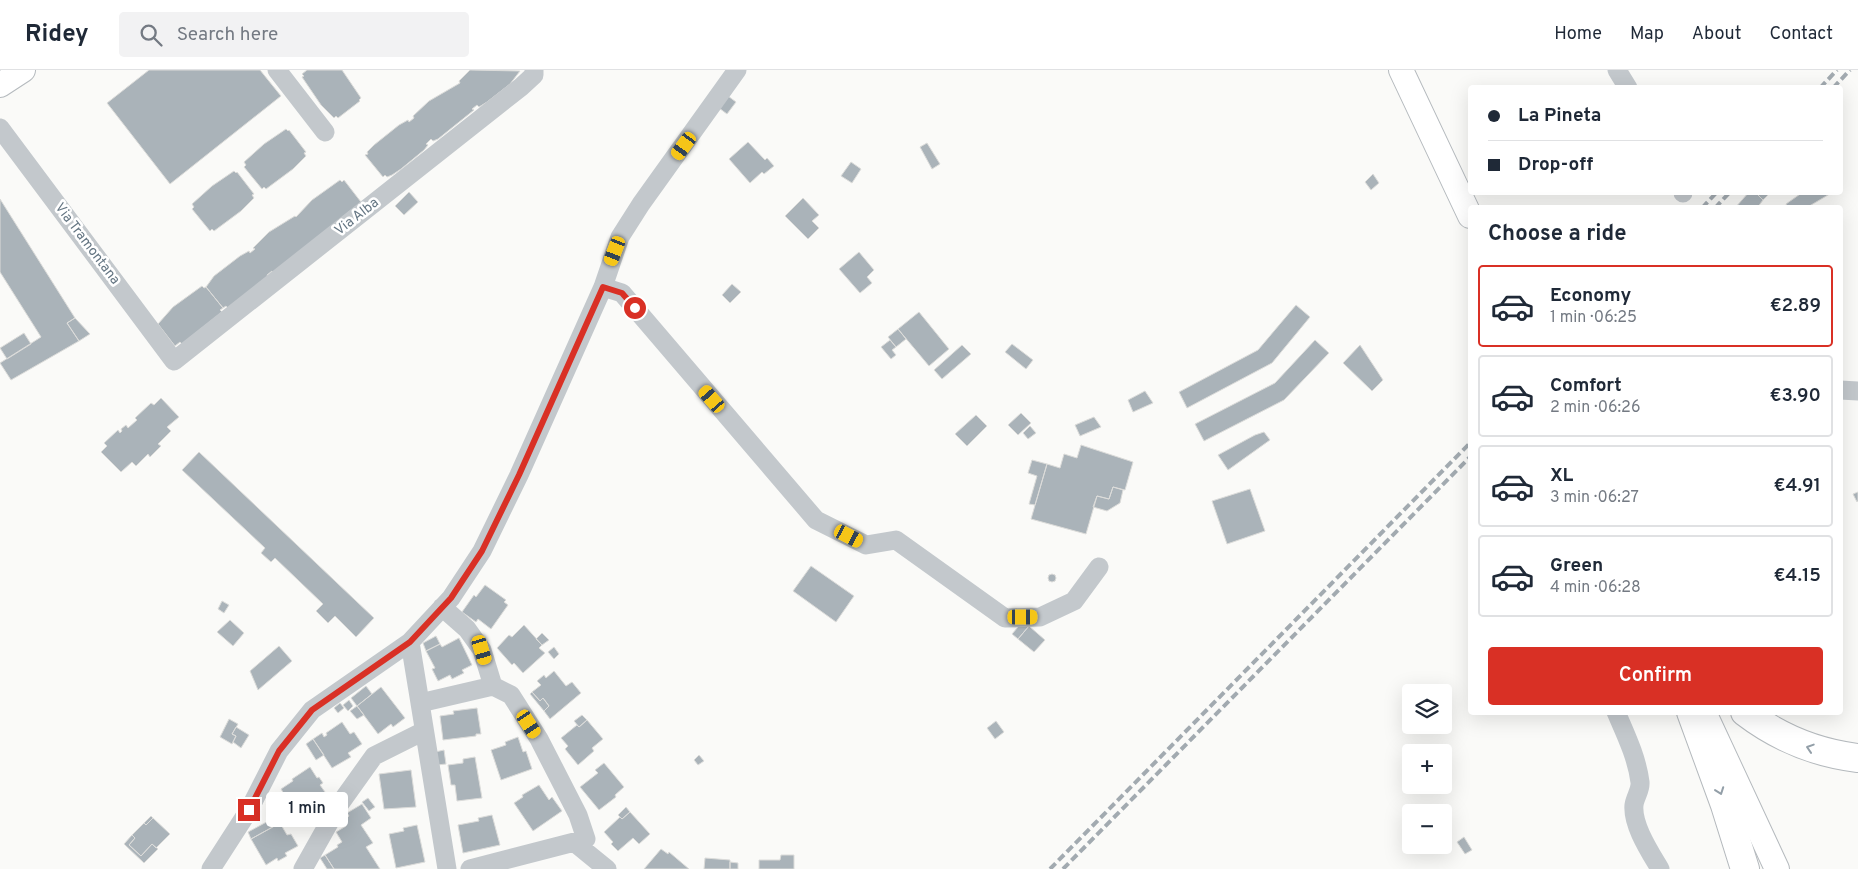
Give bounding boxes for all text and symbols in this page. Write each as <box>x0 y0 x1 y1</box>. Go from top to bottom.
search box <box>119 12 469 57</box>
text: Ridey <box>25 20 89 50</box>
icon: search <box>137 21 165 49</box>
text: Search here <box>177 23 278 47</box>
text: Home <box>1554 23 1602 46</box>
text: Map <box>1630 23 1664 46</box>
text: About <box>1692 23 1741 46</box>
text: Contact <box>1769 23 1833 46</box>
text: La Pineta <box>1518 104 1601 128</box>
car <box>669 129 698 163</box>
text: Drop-off <box>1518 153 1593 177</box>
street label: Via Alba <box>332 194 382 240</box>
street label: Via Tramontana <box>51 200 123 288</box>
text: Choose a ride <box>1488 221 1626 248</box>
car <box>602 234 627 268</box>
icon: car <box>1490 284 1535 329</box>
text: Economy <box>1550 284 1631 308</box>
text: €2.89 <box>1770 294 1821 318</box>
route start <box>624 297 646 319</box>
text: 1 min · 06:25 <box>1550 308 1637 328</box>
icon: car <box>1490 374 1535 419</box>
text: Comfort <box>1550 374 1622 398</box>
car <box>696 383 727 415</box>
text: €3.90 <box>1769 384 1821 408</box>
text: 2 min · 06:26 <box>1550 398 1640 418</box>
icon: car <box>1490 464 1535 509</box>
text: XL <box>1550 464 1573 488</box>
text: €4.91 <box>1773 474 1821 498</box>
text: 3 min · 06:27 <box>1550 488 1639 508</box>
car <box>832 523 865 549</box>
icon: car <box>1490 554 1535 599</box>
text: Green <box>1550 554 1603 578</box>
text: €4.15 <box>1773 564 1821 588</box>
text: 4 min · 06:28 <box>1550 578 1641 598</box>
car <box>1008 610 1038 625</box>
car <box>470 633 493 667</box>
button: Confirm <box>1488 647 1823 705</box>
map controls <box>1402 684 1452 854</box>
button: layers <box>1402 684 1452 734</box>
car <box>514 707 543 741</box>
one-way arrow <box>1807 743 1815 753</box>
button: + <box>1402 744 1452 794</box>
one-way arrow <box>1714 787 1724 795</box>
callout: 1 min <box>266 792 349 828</box>
route end <box>238 799 260 821</box>
text: 1 min <box>288 799 326 819</box>
button: − <box>1402 804 1452 854</box>

